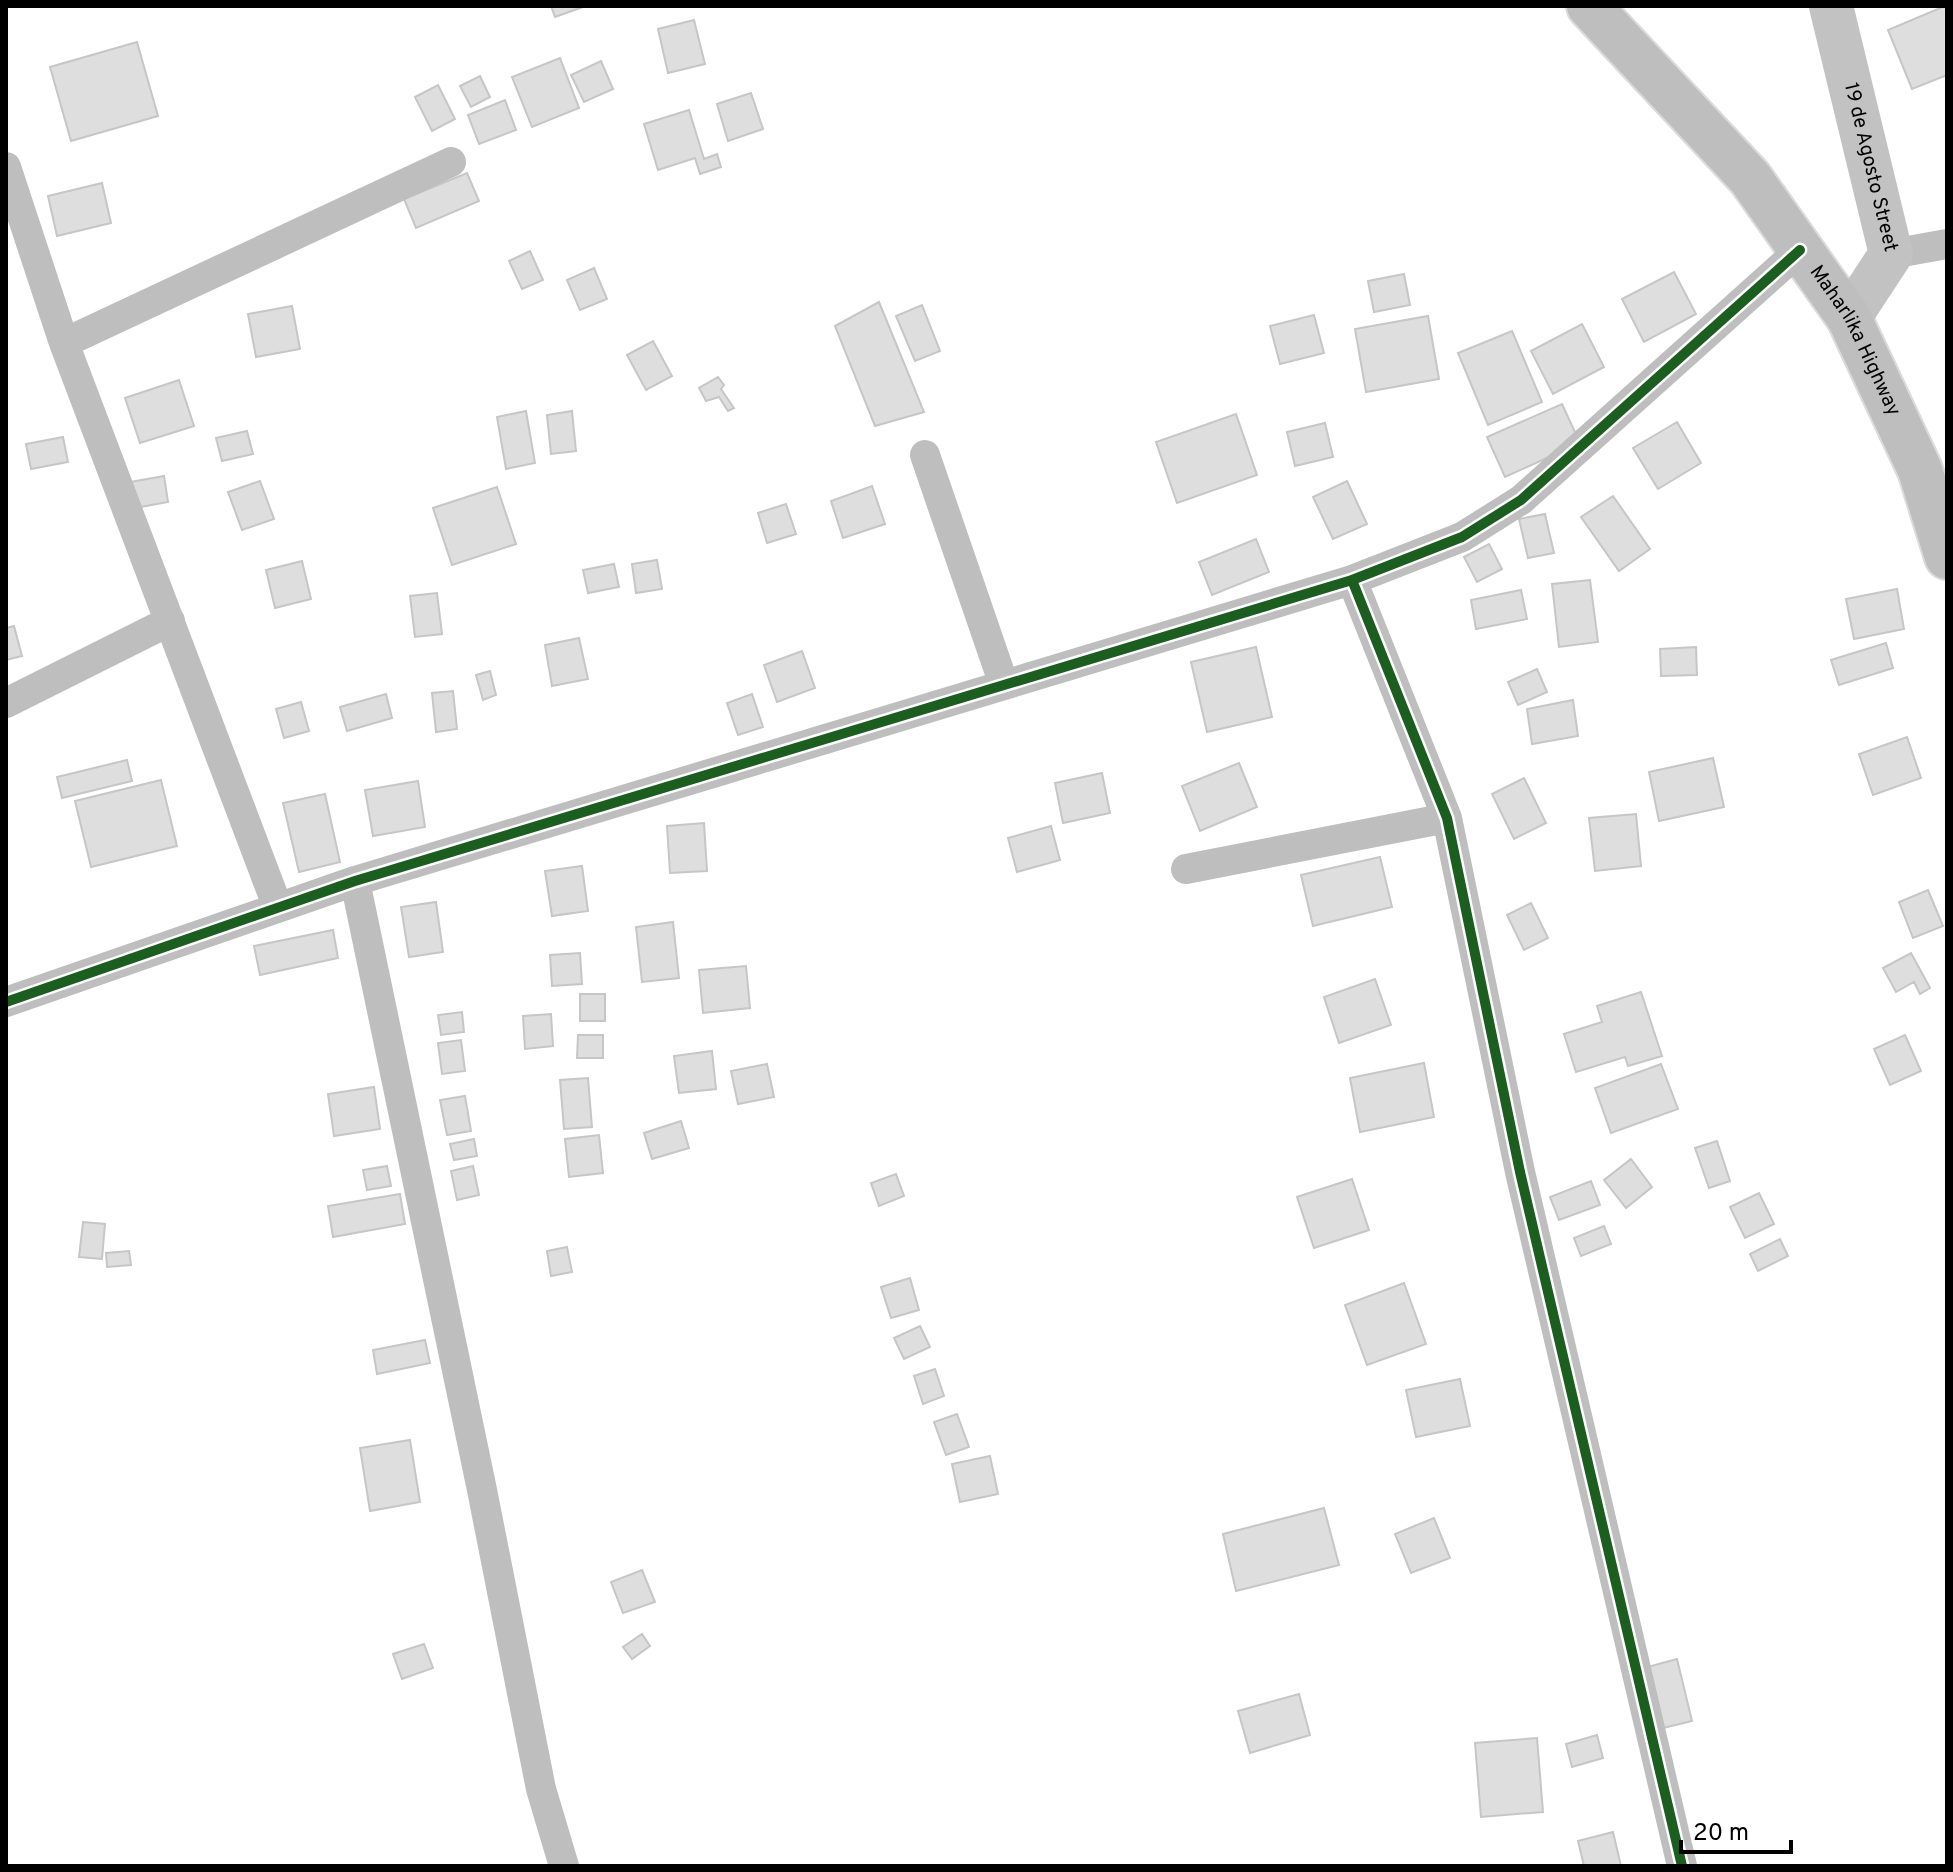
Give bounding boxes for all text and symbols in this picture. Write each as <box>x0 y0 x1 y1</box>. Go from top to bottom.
street label: 19 de Agosto Street <box>1837 80 1903 255</box>
street label: Maharlika Highway <box>1803 261 1906 420</box>
scale bar <box>1681 1804 1791 1854</box>
text: 20 m <box>1693 1819 1749 1849</box>

